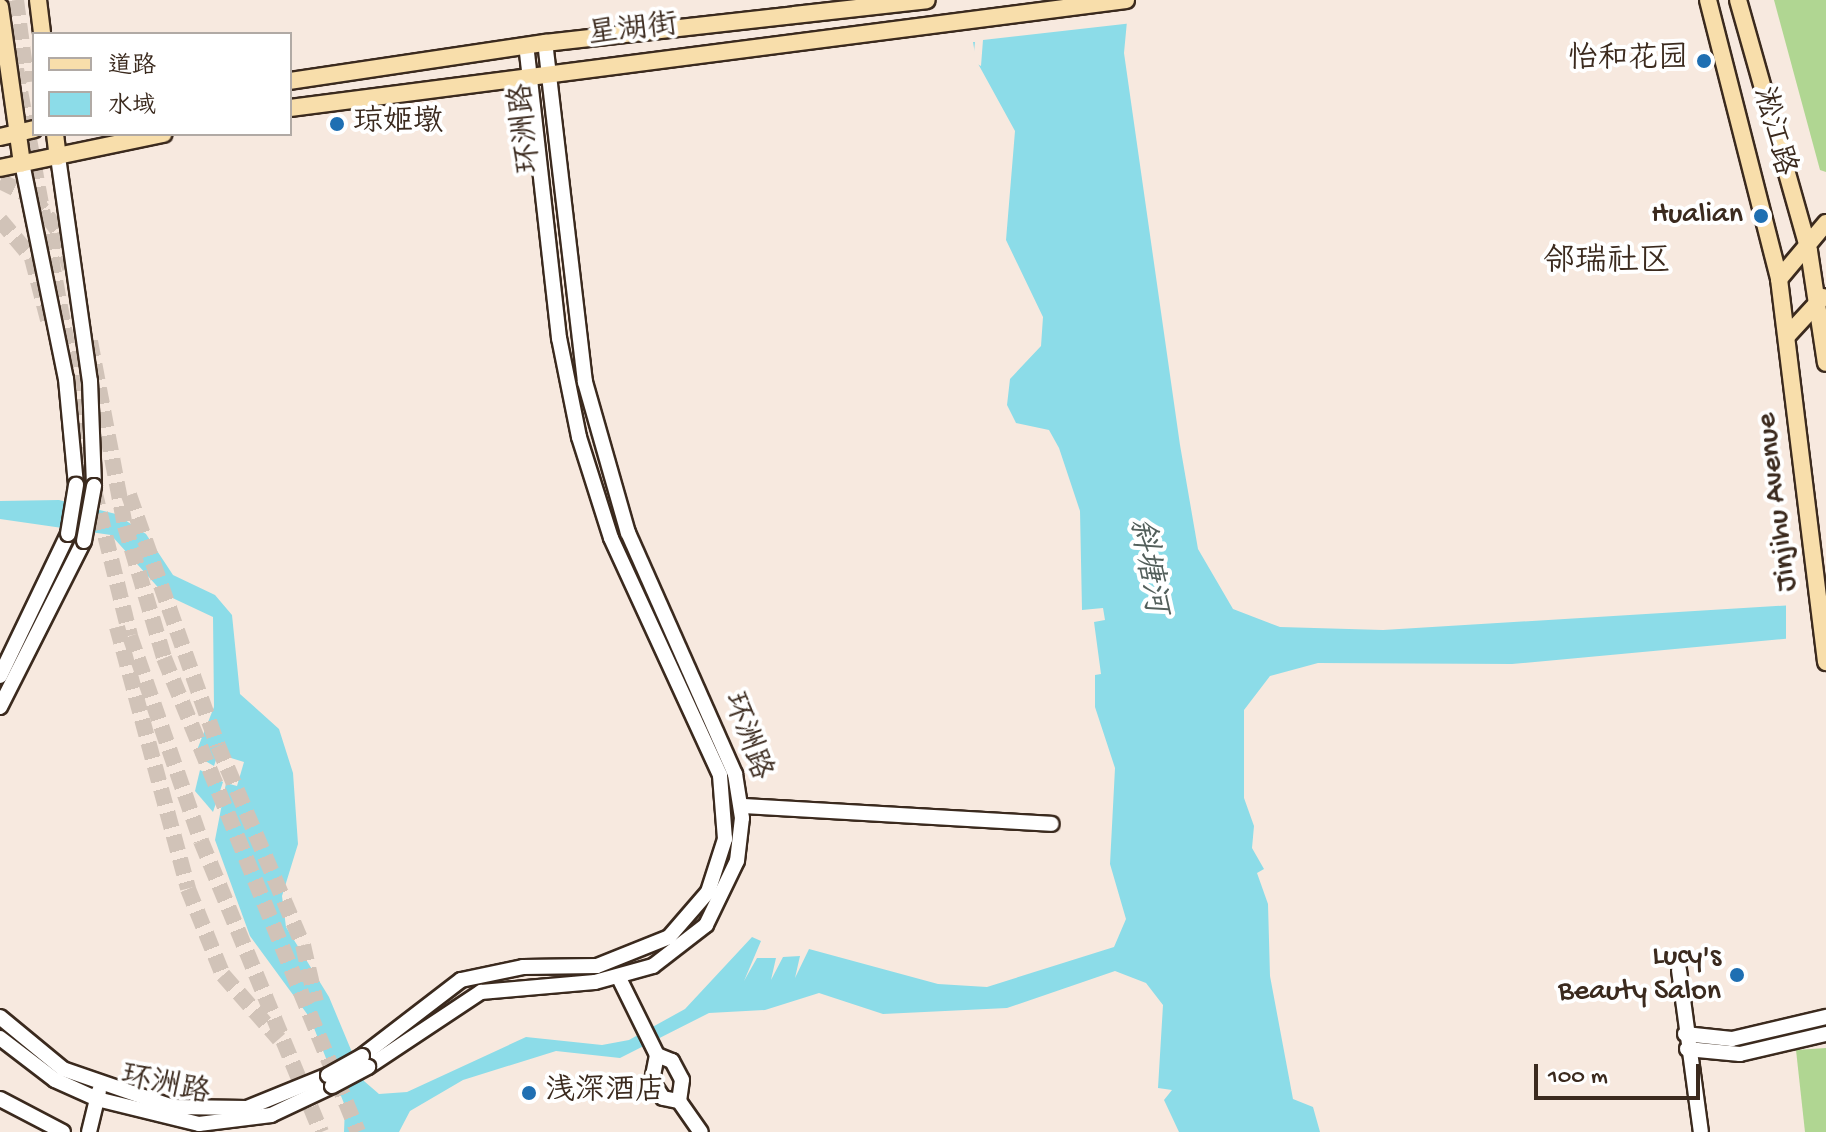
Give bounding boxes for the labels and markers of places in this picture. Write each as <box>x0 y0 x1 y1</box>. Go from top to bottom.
place label: 怡和花园 <box>1568 43 1688 79</box>
marker: 怡和花园 <box>1695 52 1713 70</box>
place label: 琼姬墩 <box>353 106 443 142</box>
marker: 琼姬墩 <box>328 115 346 133</box>
place label: Hualian <box>1651 198 1743 234</box>
marker: Hualian <box>1750 205 1772 227</box>
place label: Lucy's Beauty Salon <box>1558 940 1721 1010</box>
marker: Lucy's Beauty Salon <box>1728 966 1746 984</box>
place label: 浅深酒店 <box>545 1075 665 1111</box>
marker: 浅深酒店 <box>520 1084 538 1102</box>

